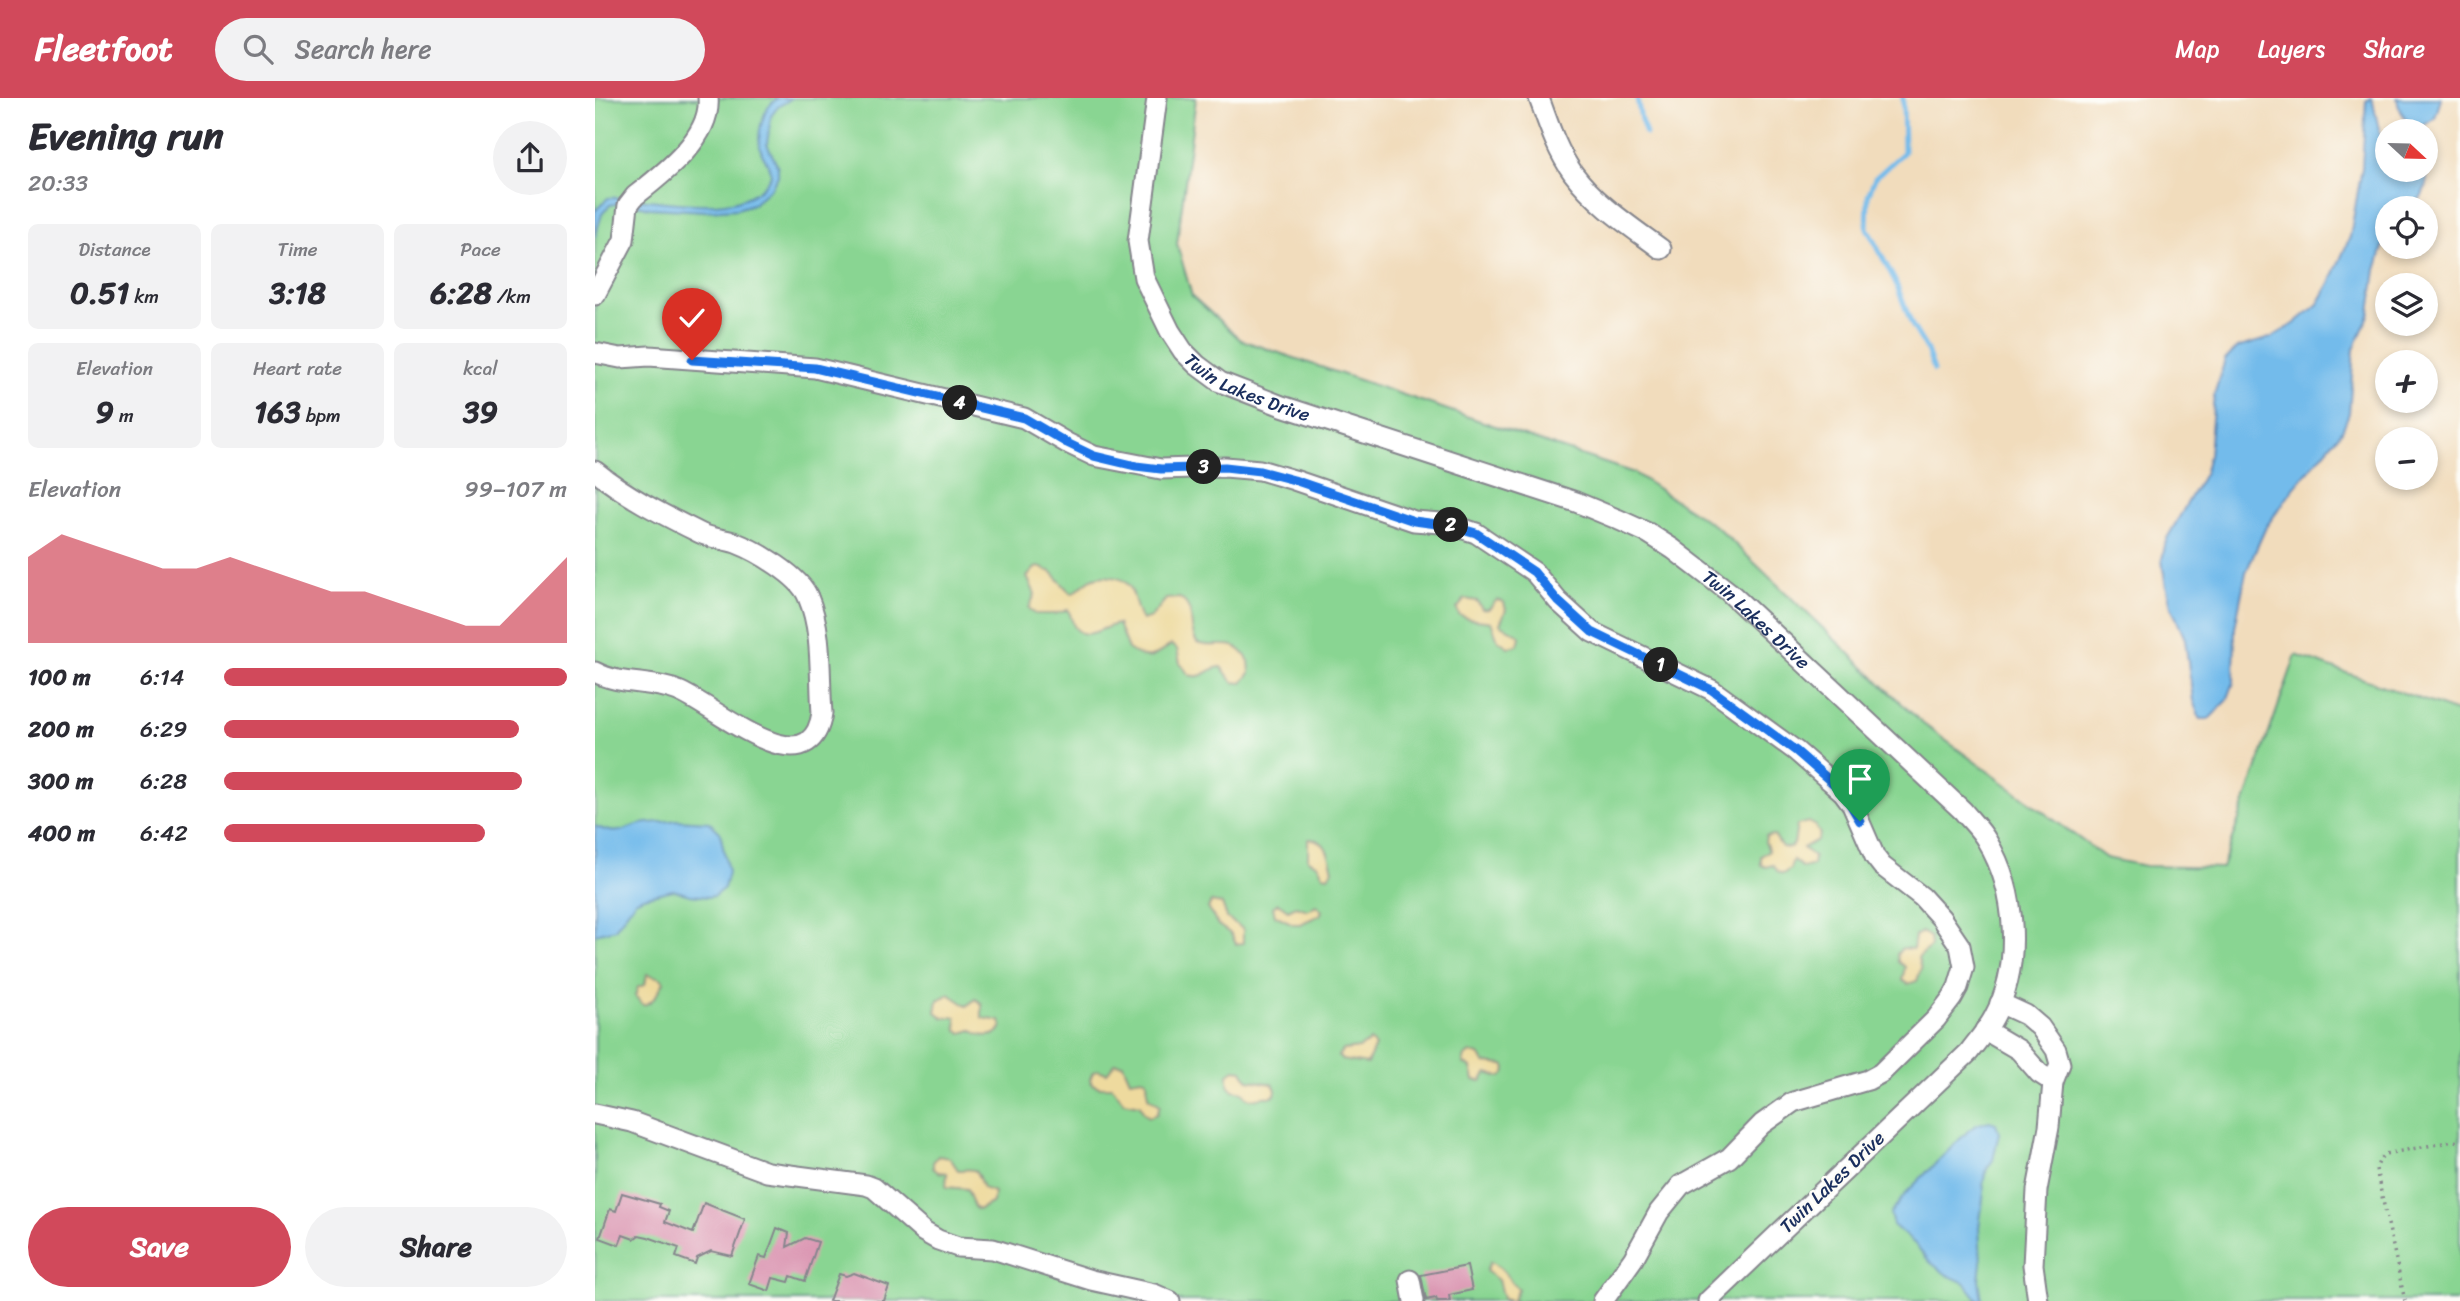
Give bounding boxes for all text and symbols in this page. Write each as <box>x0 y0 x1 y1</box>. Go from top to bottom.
search box <box>215 18 705 81</box>
text: Fleetfoot <box>35 20 173 78</box>
text: Search here <box>295 26 432 72</box>
text: Map <box>2175 28 2220 70</box>
text: Layers <box>2258 28 2325 70</box>
text: Share <box>2363 28 2425 70</box>
icon: search <box>239 30 277 68</box>
text: Evening run <box>28 103 224 170</box>
north arrow <box>2375 119 2438 182</box>
map controls <box>2375 119 2438 490</box>
button: share <box>493 121 567 195</box>
text: 20:33 <box>28 163 88 204</box>
button: locate <box>2375 196 2438 259</box>
text: Distance <box>78 233 151 266</box>
text: Time <box>277 233 318 266</box>
text: Pace <box>460 233 501 266</box>
text: 0.51 <box>70 266 129 320</box>
text: 3:18 <box>269 266 326 320</box>
text: 6:28 <box>430 266 492 320</box>
button: layers <box>2375 273 2438 336</box>
text: km <box>129 280 159 313</box>
text: /km <box>492 280 531 313</box>
pin <box>662 288 722 360</box>
icon: check <box>673 299 711 337</box>
street label: Twin Lakes Drive <box>1176 344 1315 431</box>
button: + <box>2375 350 2438 413</box>
text: Elevation <box>76 352 153 385</box>
text: Heart rate <box>253 352 342 385</box>
text: kcal <box>463 352 498 385</box>
text: 9 <box>96 385 114 439</box>
text: 163 <box>254 385 301 439</box>
text: 39 <box>463 385 498 439</box>
pin: 4 <box>943 386 977 420</box>
text: 4 <box>954 386 965 419</box>
text: m <box>114 399 133 432</box>
text: bpm <box>301 399 341 432</box>
button: − <box>2375 427 2438 490</box>
pin: 3 <box>1187 450 1221 484</box>
text: 3 <box>1198 450 1209 483</box>
text: Elevation <box>28 469 121 510</box>
text: 99–107 m <box>465 469 567 510</box>
pin: 2 <box>1433 508 1469 542</box>
text: 2 <box>1445 508 1456 541</box>
street label: Twin Lakes Drive <box>1695 561 1819 677</box>
pin: 1 <box>1643 648 1679 682</box>
text: 1 <box>1656 648 1665 681</box>
text: 100 m <box>28 657 91 698</box>
text: 6:14 <box>140 657 184 698</box>
text: 200 m <box>28 709 94 750</box>
text: 6:29 <box>140 709 187 750</box>
pin <box>1830 749 1890 821</box>
icon: arrive <box>1841 760 1879 798</box>
text: 300 m <box>28 761 93 802</box>
text: 6:28 <box>140 761 187 802</box>
text: 400 m <box>28 813 95 854</box>
text: 6:42 <box>140 813 188 854</box>
street label: Twin Lakes Drive <box>1771 1123 1893 1241</box>
button: Save <box>28 1207 291 1287</box>
button: Share <box>305 1207 567 1287</box>

